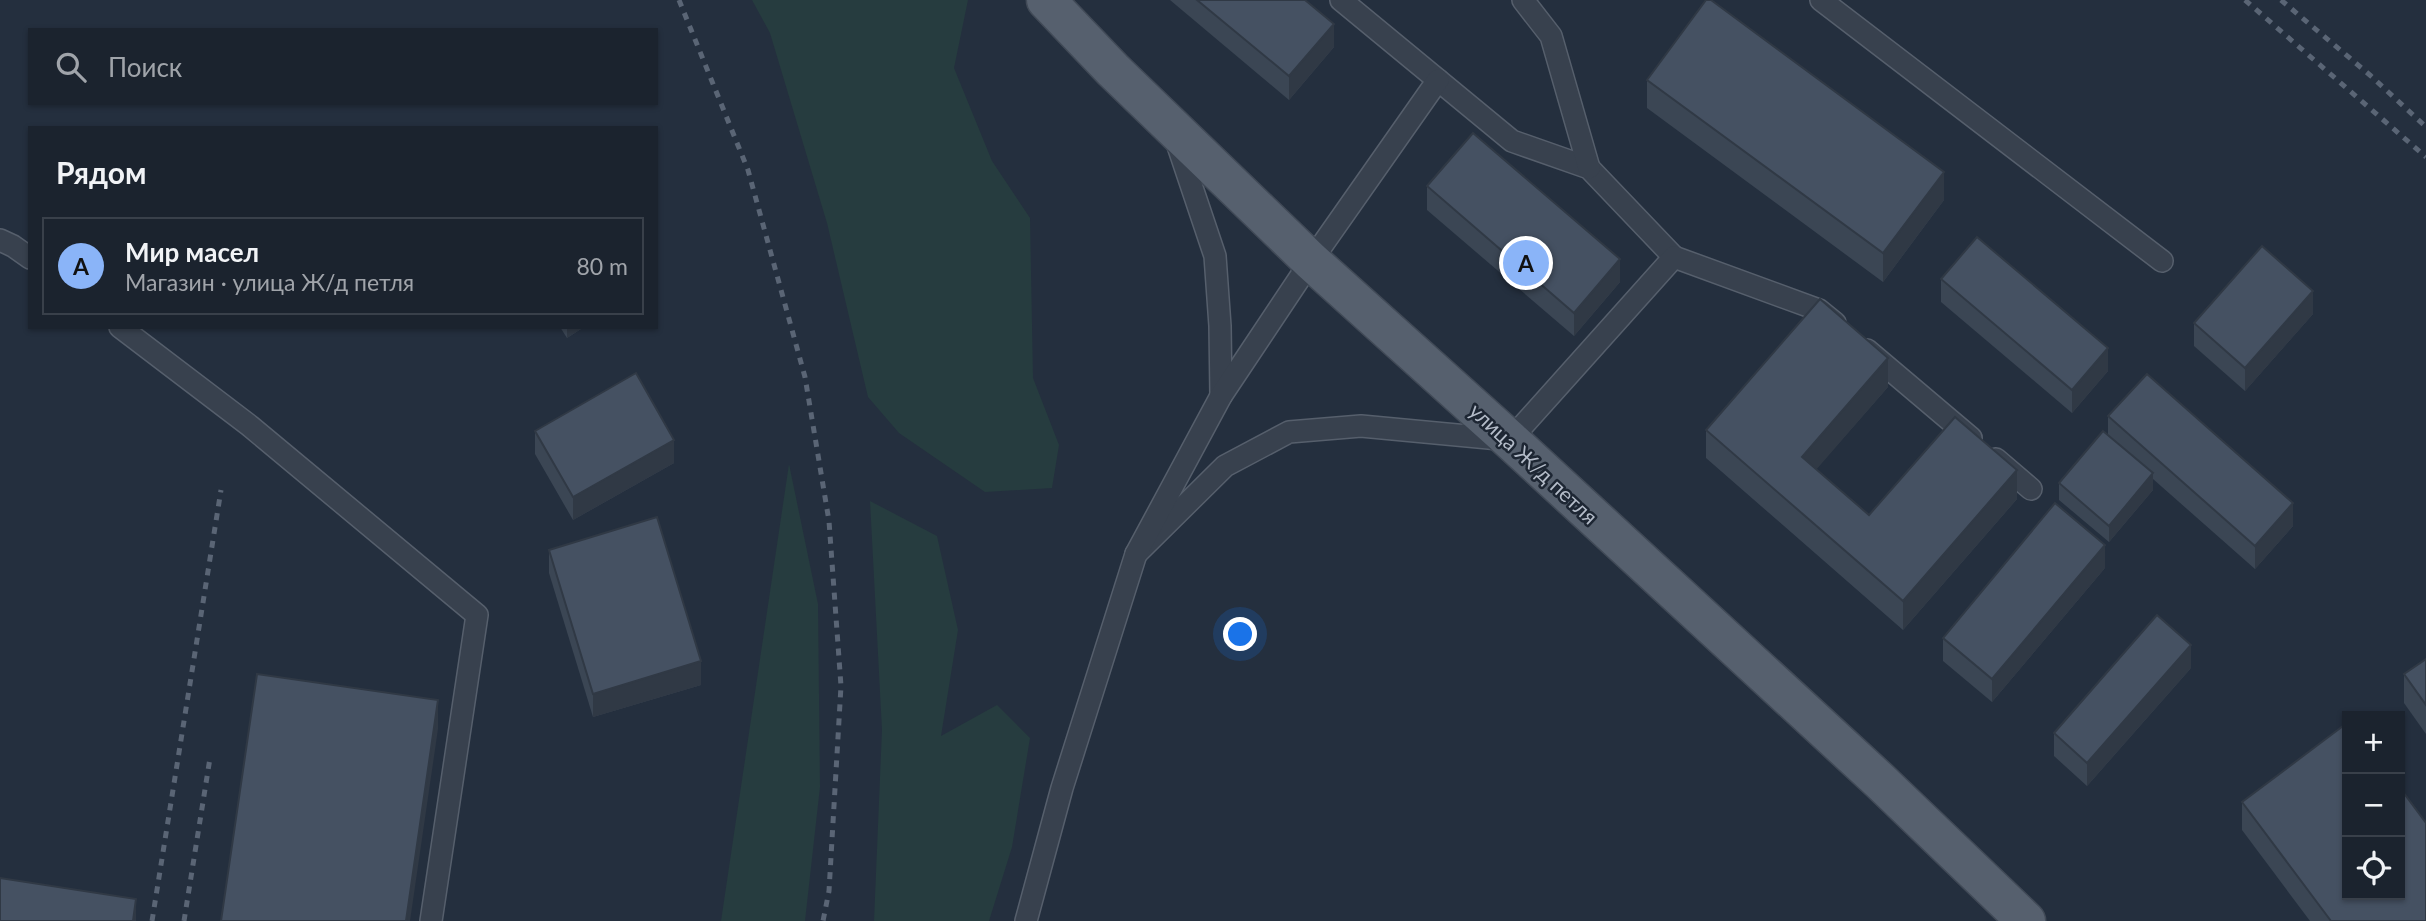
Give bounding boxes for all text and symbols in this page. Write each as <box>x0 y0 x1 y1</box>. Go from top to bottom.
search box <box>28 28 658 105</box>
icon: search <box>52 48 90 86</box>
text: Поиск <box>108 51 182 83</box>
text: Рядом <box>56 154 146 190</box>
text: Мир масел <box>125 236 259 268</box>
pin: A <box>1503 237 1549 289</box>
text: A <box>73 252 89 280</box>
text: 80 m <box>577 252 628 280</box>
text: Магазин · улица Ж/д петля <box>125 268 414 296</box>
street label: улица Ж/д петля <box>1465 397 1603 529</box>
your location <box>1223 617 1257 651</box>
map controls <box>2342 711 2405 900</box>
button: + <box>2342 711 2405 774</box>
button: − <box>2342 774 2405 837</box>
button: locate <box>2342 837 2405 900</box>

